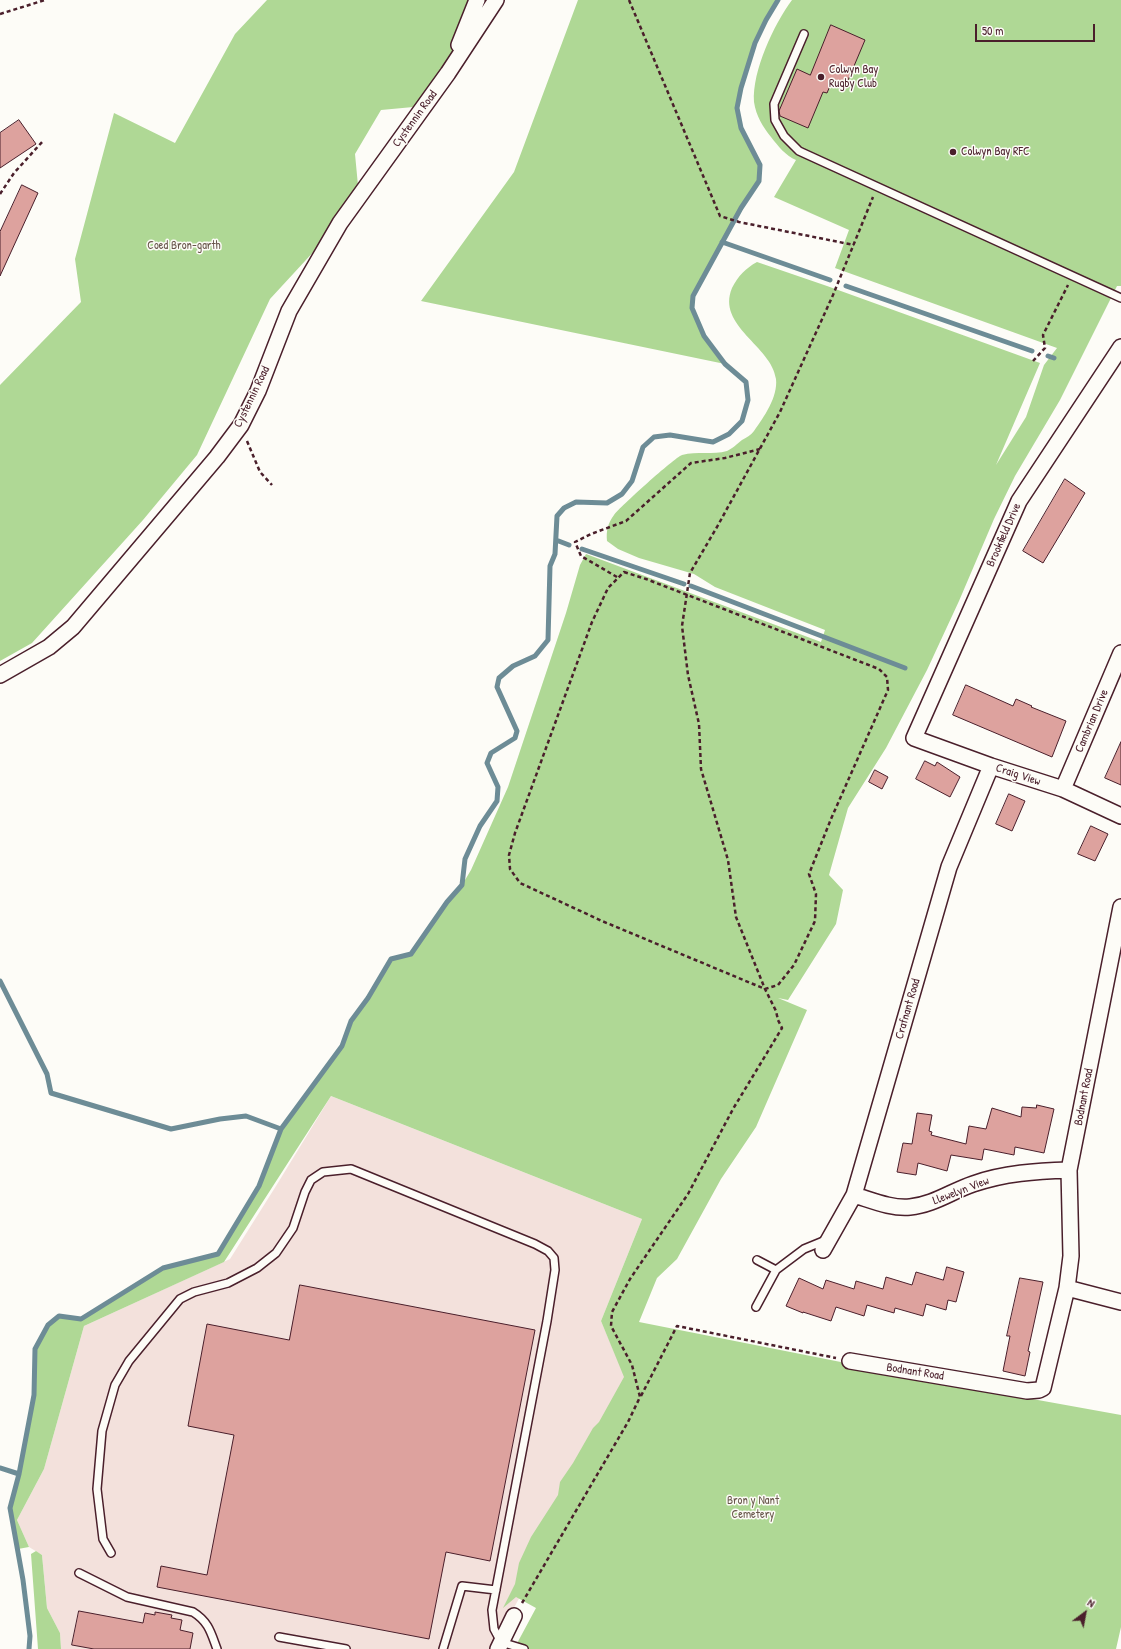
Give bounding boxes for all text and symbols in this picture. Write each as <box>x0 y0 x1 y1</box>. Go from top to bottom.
scale bar <box>977 16 1097 42</box>
text: 50 m <box>982 22 1003 39</box>
place label: Colwyn Bay Rugby Club <box>829 63 878 91</box>
marker: Colwyn Bay Rugby Club <box>816 72 826 82</box>
street label: Cystennin Road <box>390 88 440 150</box>
place label: Colwyn Bay RFC <box>961 145 1030 159</box>
marker: Colwyn Bay RFC <box>948 147 958 157</box>
park label: Coed Bron-garth <box>147 239 221 253</box>
street label: Cystennin Road <box>231 364 273 430</box>
street label: Brookfield Drive <box>984 501 1024 569</box>
street label: Cambrian Drive <box>1072 687 1112 755</box>
street label: Craig View <box>994 761 1042 789</box>
street label: Crafnant Road <box>892 977 924 1041</box>
street label: Bodnant Road <box>1071 1067 1097 1127</box>
street label: Llewelyn View <box>931 1174 991 1208</box>
street label: Bodnant Road <box>885 1360 945 1384</box>
park label: Bron y Nant Cemetery <box>727 1494 779 1522</box>
north arrow <box>1065 1593 1105 1633</box>
text: N <box>1085 1595 1098 1610</box>

